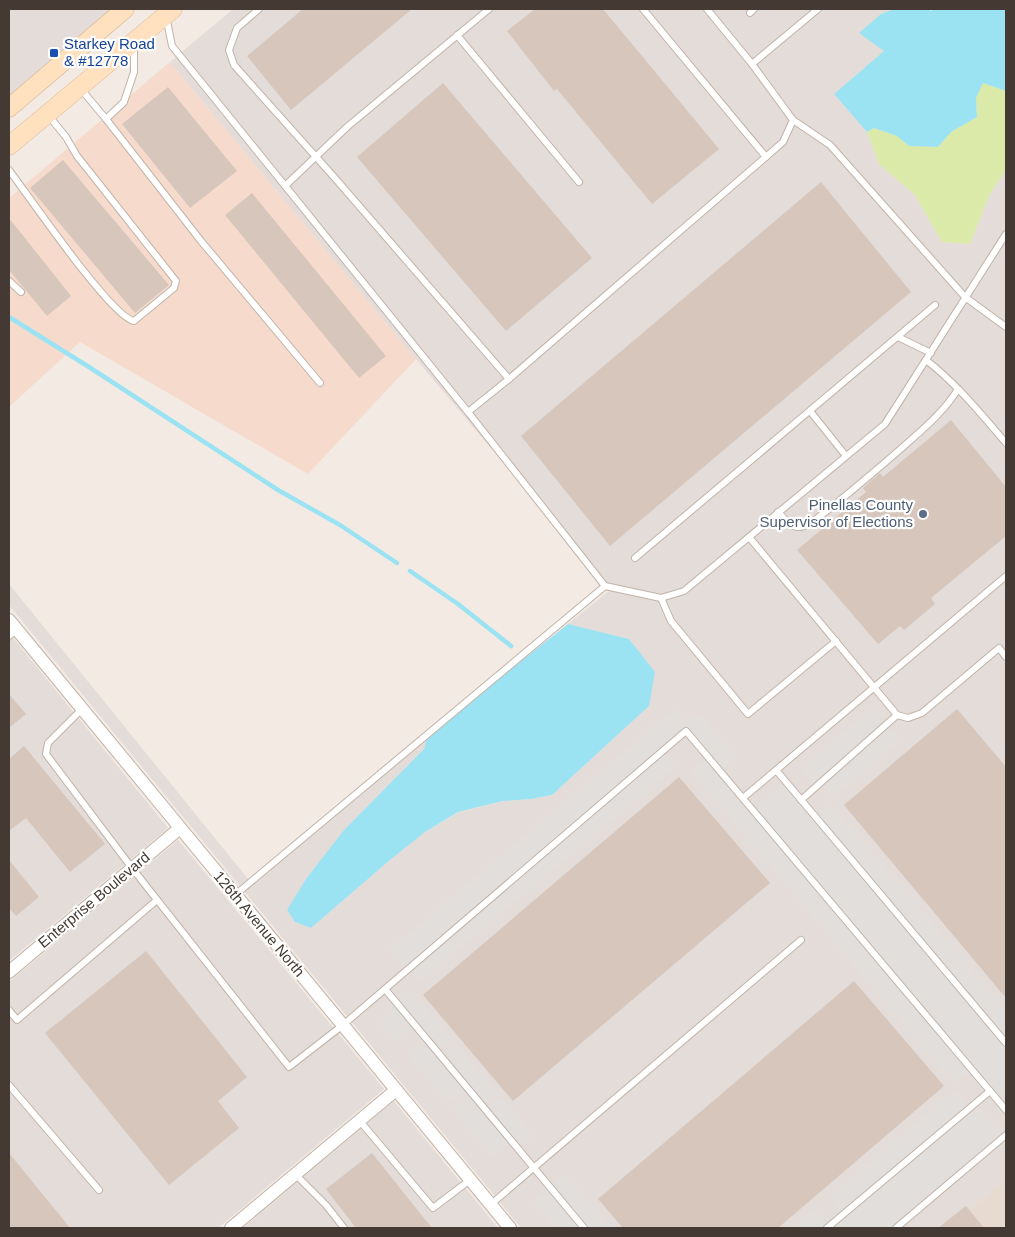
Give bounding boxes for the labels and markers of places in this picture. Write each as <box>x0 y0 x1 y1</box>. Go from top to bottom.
place label: Starkey Road & #12778 <box>64 35 155 69</box>
marker: Starkey Road & #12778 <box>48 47 60 59</box>
place label: Pinellas County Supervisor of Elections <box>760 496 913 530</box>
marker: Pinellas County Supervisor of Elections <box>917 508 929 520</box>

